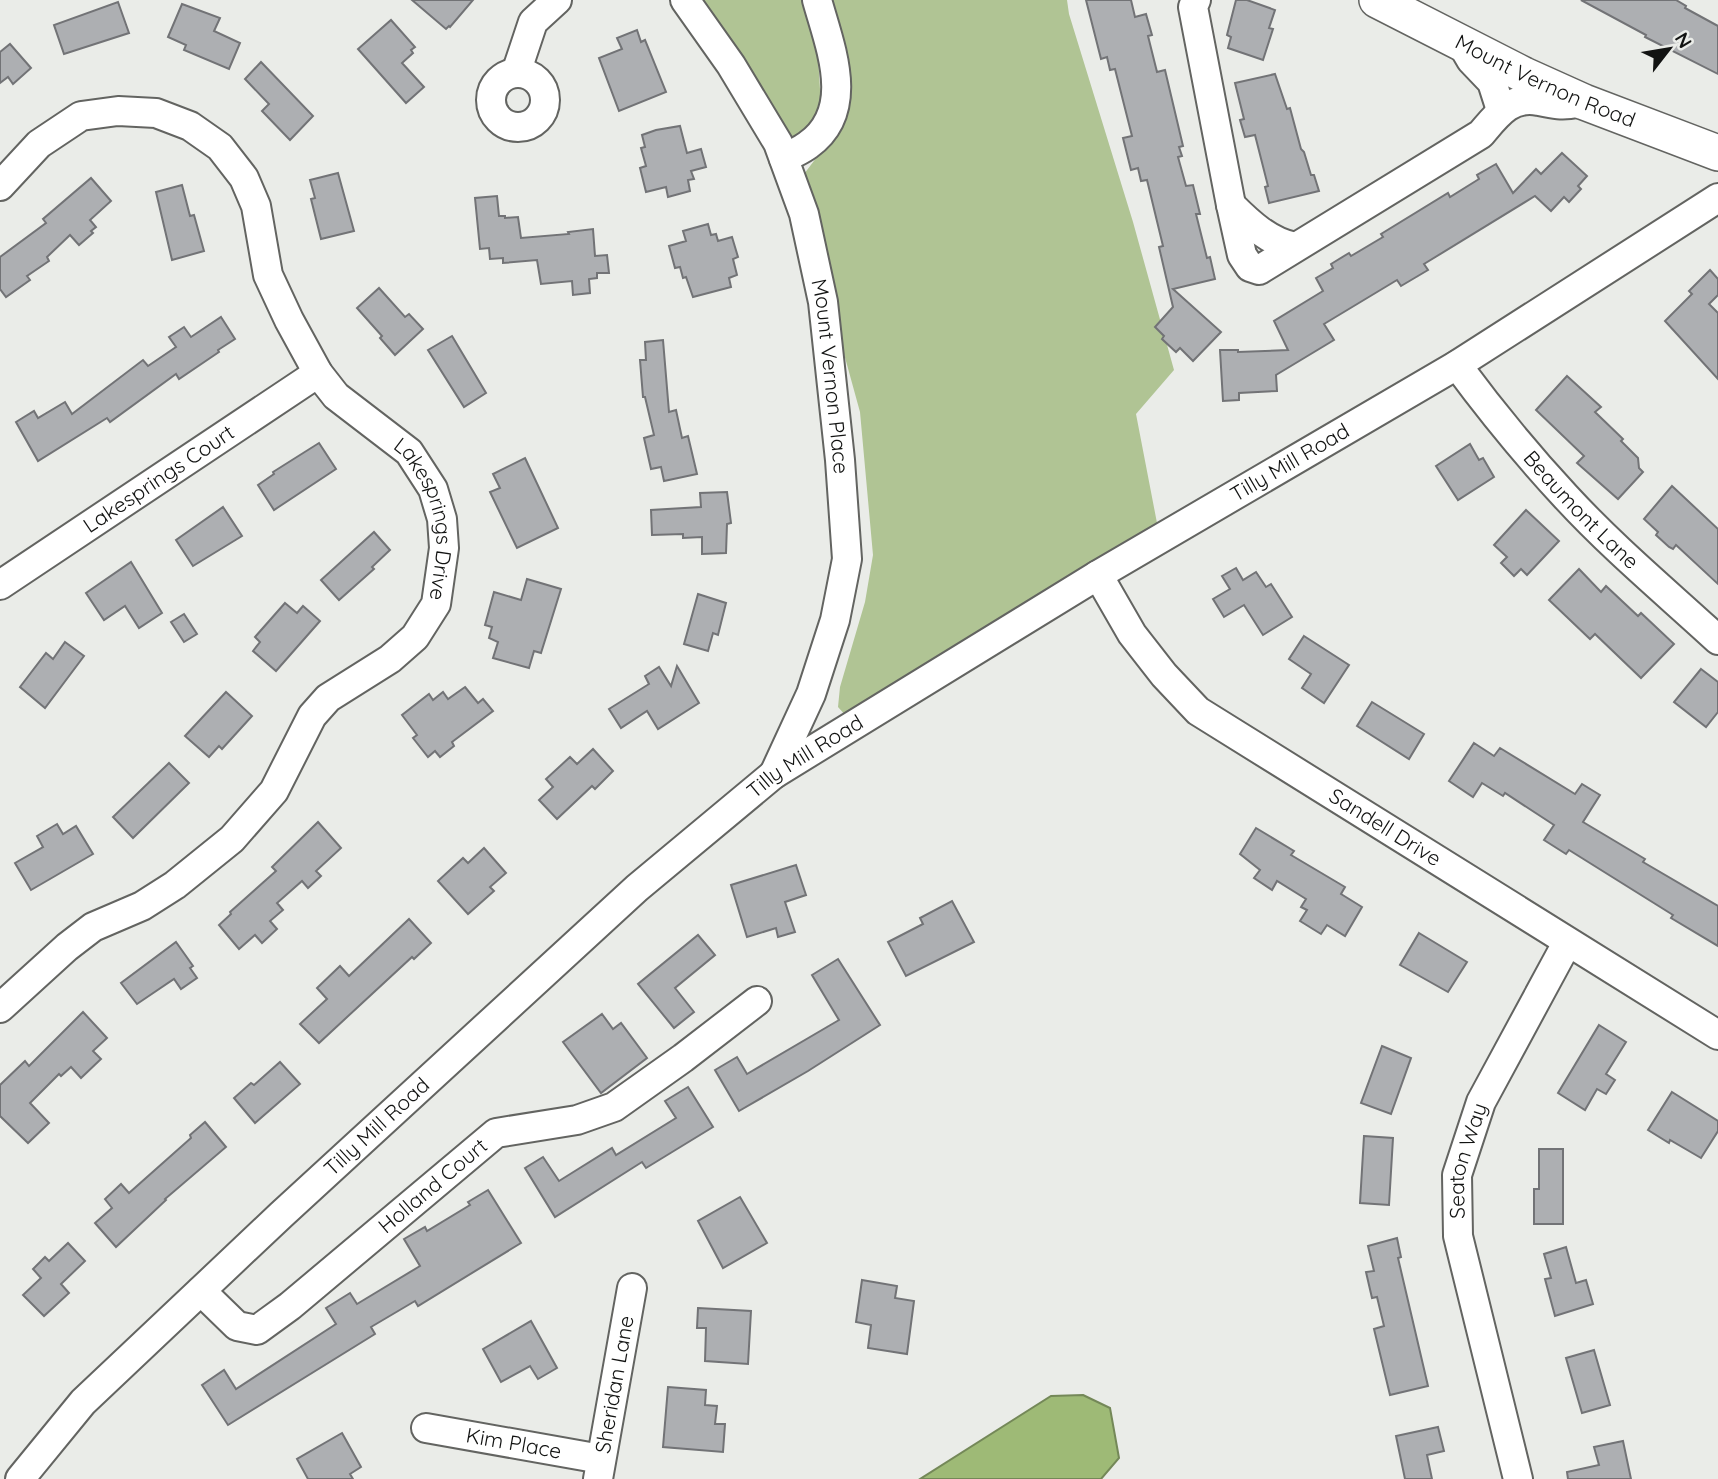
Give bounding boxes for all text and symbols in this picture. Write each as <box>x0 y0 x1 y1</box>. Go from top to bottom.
north arrow <box>1634 14 1704 84</box>
street label: Mount Vernon Road <box>1451 28 1639 132</box>
text: N <box>1670 28 1697 52</box>
street label: Mount Vernon Place <box>806 276 855 475</box>
street label: Tilly Mill Road <box>1225 417 1354 507</box>
street label: Lakesprings Court <box>78 419 239 538</box>
street label: Lakesprings Drive <box>389 431 458 602</box>
street label: Beaumont Lane <box>1519 445 1645 574</box>
street label: Tilly Mill Road <box>741 708 868 803</box>
street label: Sandell Drive <box>1325 782 1446 871</box>
street label: Tilly Mill Road <box>318 1071 434 1181</box>
street label: Seaton Way <box>1443 1099 1492 1219</box>
street label: Holland Court <box>372 1132 492 1238</box>
street label: Sheridan Lane <box>589 1313 639 1455</box>
street label: Kim Place <box>464 1421 564 1464</box>

